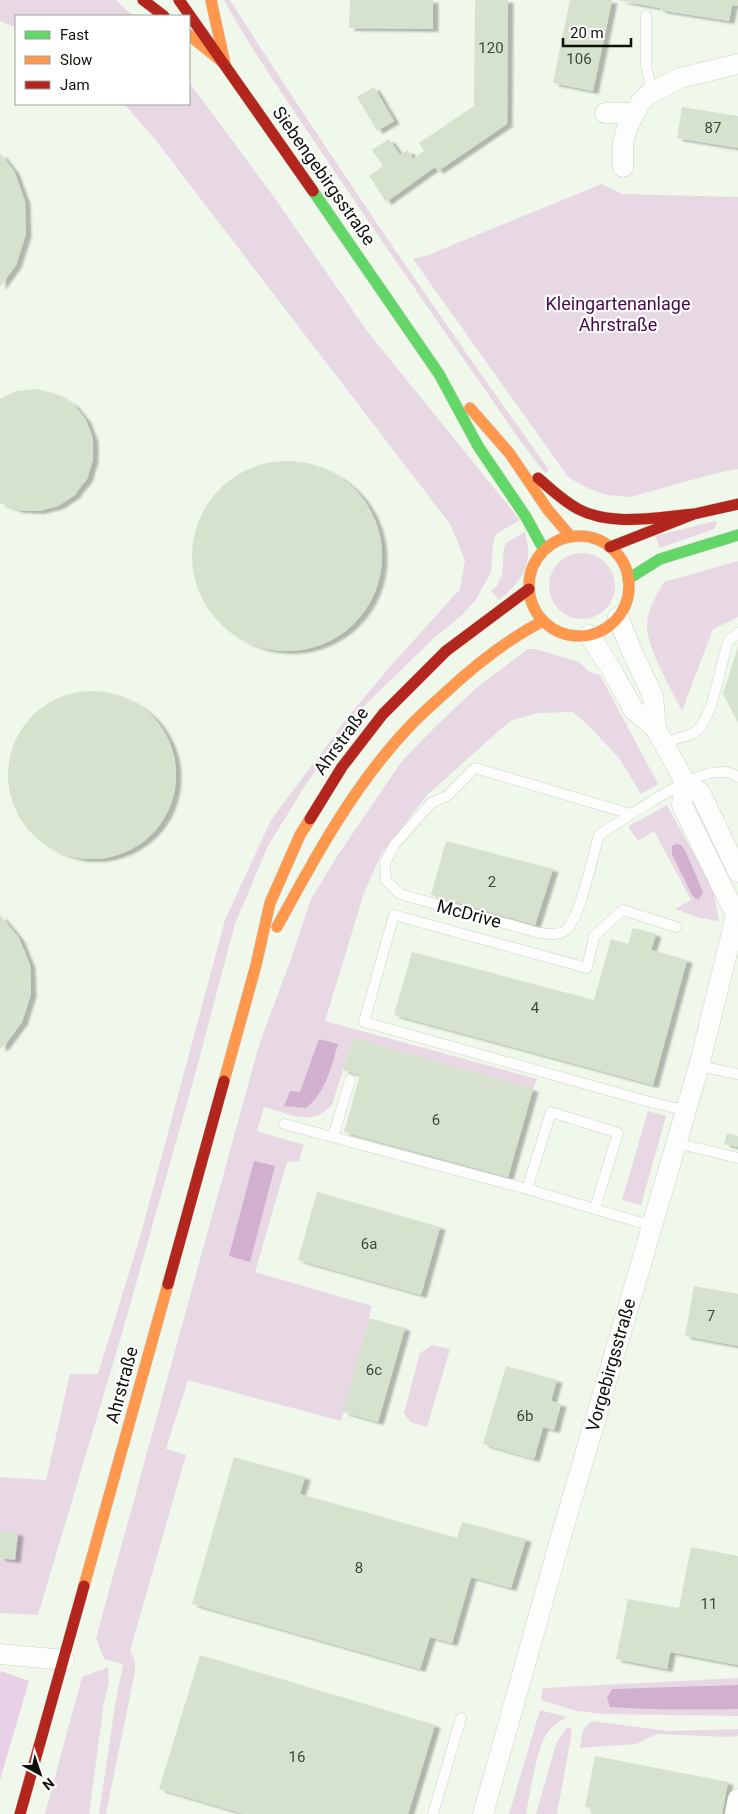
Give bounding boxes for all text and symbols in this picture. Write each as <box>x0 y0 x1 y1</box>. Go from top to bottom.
legend <box>15 15 190 105</box>
scale bar <box>563 15 630 47</box>
text: 20 m <box>570 24 604 42</box>
text: Fast <box>60 26 89 44</box>
house number: 120 <box>478 39 504 57</box>
house number: 106 <box>566 50 592 68</box>
text: Slow <box>60 51 92 69</box>
text: Jam <box>60 76 90 94</box>
street label: Siebengebirgsstraße <box>269 102 380 249</box>
house number: 87 <box>705 119 721 137</box>
park label: Kleingartenanlage Ahrstraße <box>546 293 690 335</box>
street label: Ahrstraße <box>309 703 372 779</box>
house number: 2 <box>488 873 496 891</box>
street label: McDrive <box>435 895 504 932</box>
house number: 4 <box>531 999 540 1017</box>
house number: 6 <box>432 1111 440 1129</box>
house number: 6a <box>361 1235 377 1253</box>
street label: Vorgebirgsstraße <box>581 1296 640 1434</box>
house number: 7 <box>707 1307 715 1325</box>
street label: Ahrstraße <box>101 1344 142 1426</box>
house number: 6c <box>366 1361 382 1379</box>
house number: 6b <box>517 1407 533 1425</box>
house number: 8 <box>355 1559 363 1577</box>
house number: 11 <box>701 1595 717 1613</box>
house number: 16 <box>289 1748 305 1766</box>
north arrow <box>15 1749 65 1799</box>
text: N <box>39 1775 57 1793</box>

